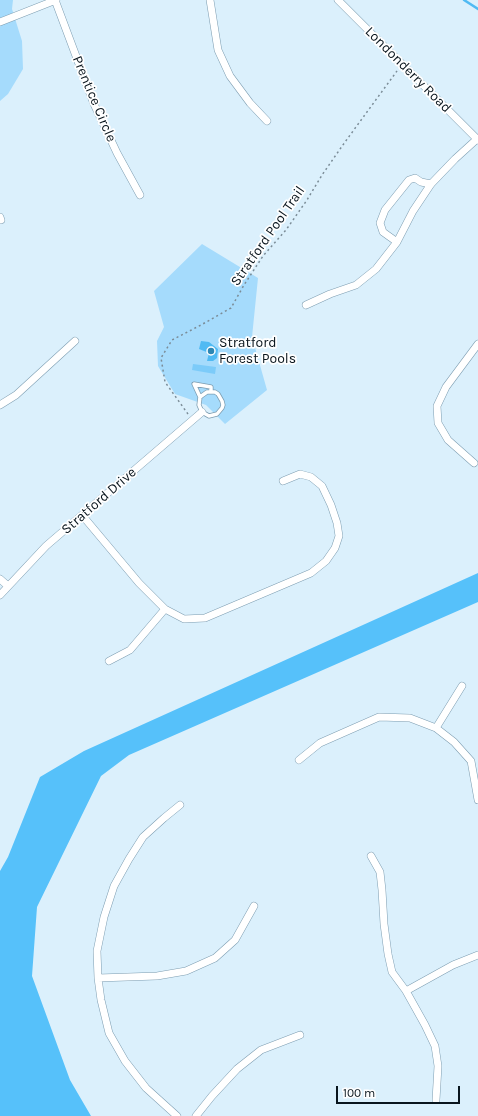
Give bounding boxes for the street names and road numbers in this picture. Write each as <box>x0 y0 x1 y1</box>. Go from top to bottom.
street label: Londonderry Road <box>362 24 454 116</box>
street label: Prentice Circle <box>68 53 120 145</box>
street label: Stratford Pool Trail <box>227 183 309 289</box>
street label: Stratford Drive <box>58 464 140 538</box>

